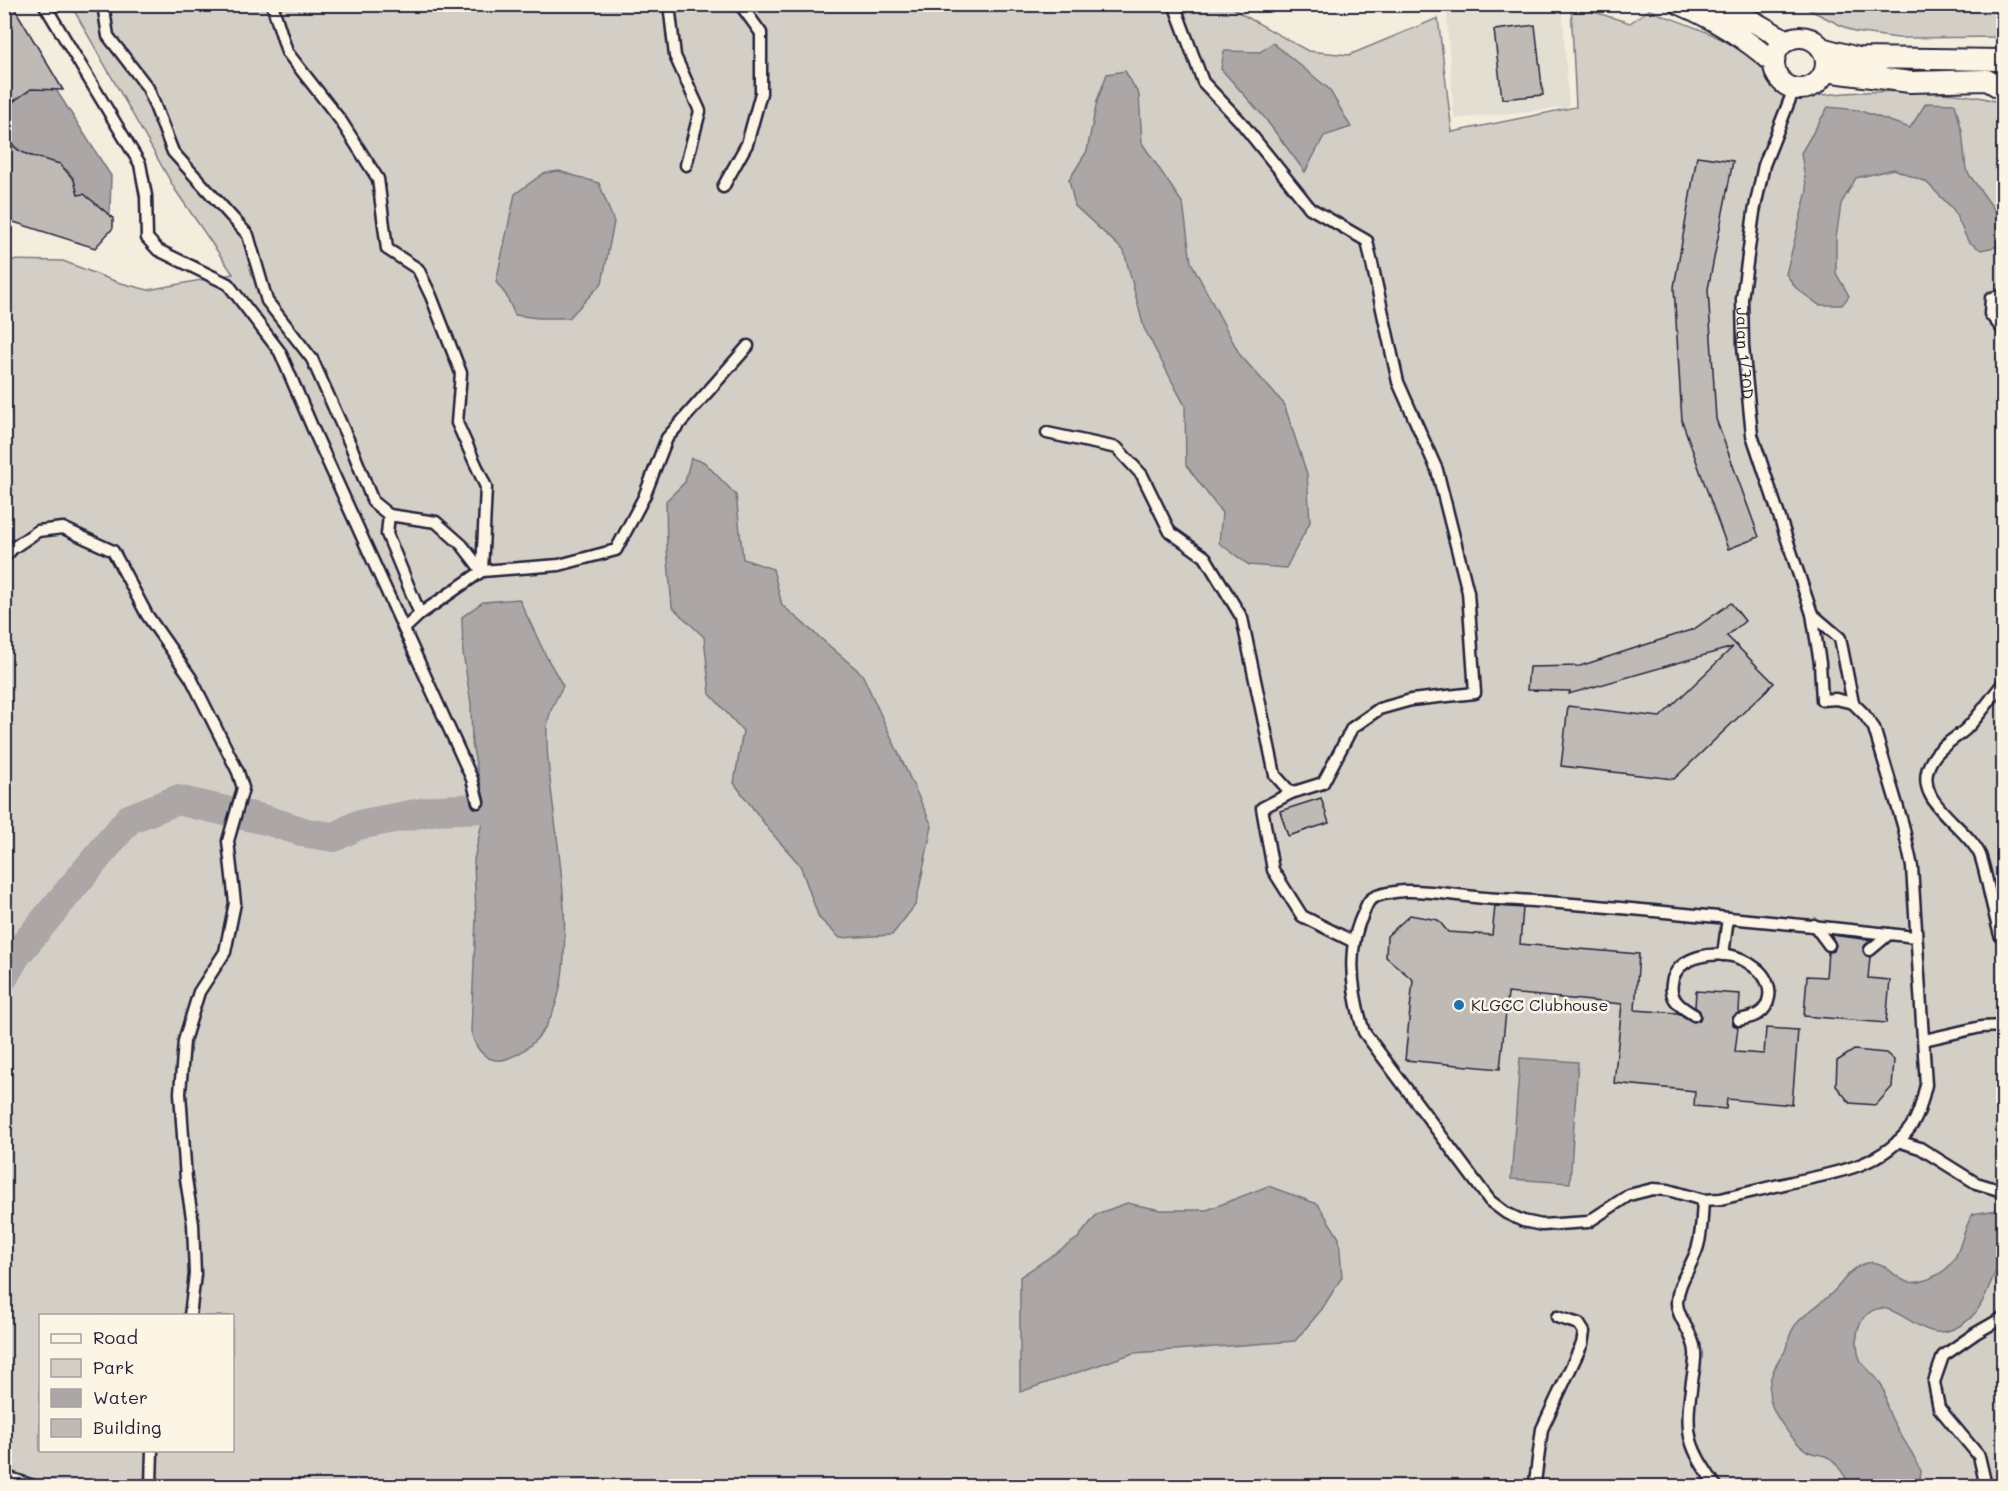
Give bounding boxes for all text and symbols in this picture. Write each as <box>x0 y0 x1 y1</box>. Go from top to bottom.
street label: Jalan 1/70D <box>1732 307 1759 400</box>
place label: KLGCC Clubhouse <box>1471 994 1608 1015</box>
marker: KLGCC Clubhouse <box>1452 998 1466 1012</box>
legend <box>39 1314 234 1452</box>
text: Road <box>93 1325 138 1349</box>
text: Park <box>93 1355 134 1379</box>
text: Water <box>93 1385 148 1409</box>
text: Building <box>93 1415 161 1439</box>

